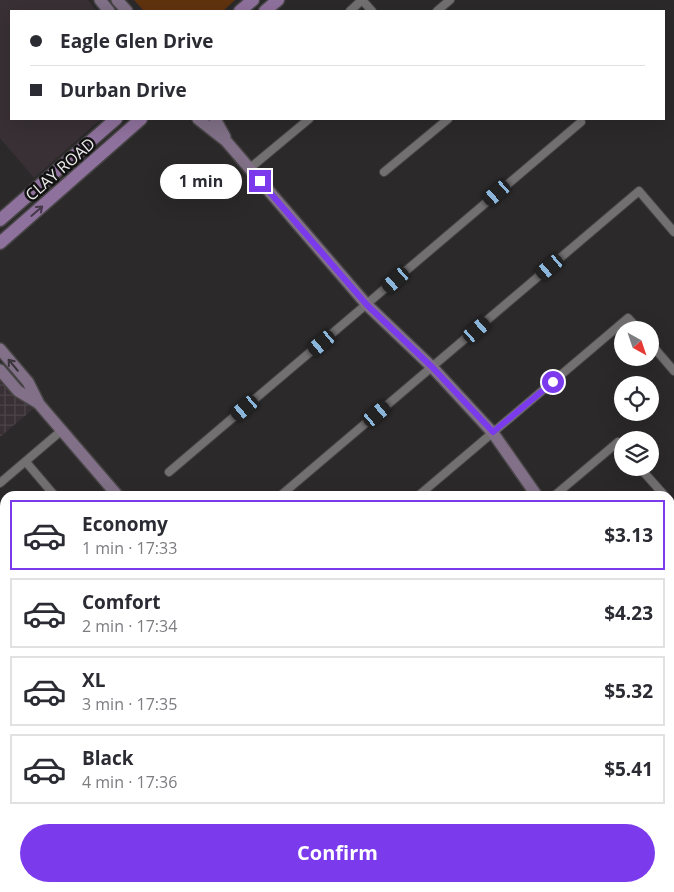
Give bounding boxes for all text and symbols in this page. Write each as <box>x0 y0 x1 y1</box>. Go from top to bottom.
text: Eagle Glen Drive <box>60 28 214 54</box>
text: Durban Drive <box>60 77 187 103</box>
street label: CLAY ROAD <box>20 133 100 205</box>
callout: 1 min <box>160 164 242 198</box>
text: 1 min <box>179 170 223 192</box>
route end <box>249 170 271 192</box>
car <box>480 177 513 209</box>
one-way arrow <box>30 205 43 216</box>
car <box>533 252 566 282</box>
car <box>379 264 412 296</box>
car <box>460 314 493 346</box>
north arrow <box>614 321 659 366</box>
map controls <box>614 321 659 476</box>
car <box>305 328 338 358</box>
one-way arrow <box>8 358 19 371</box>
route start <box>542 371 564 393</box>
button: locate <box>614 376 659 421</box>
car <box>228 393 261 423</box>
car <box>360 399 393 429</box>
button: layers <box>614 431 659 476</box>
text: Economy <box>82 511 168 537</box>
icon: car <box>22 513 67 558</box>
text: $3.13 <box>604 522 653 548</box>
text: 1 min · 17:33 <box>82 537 177 559</box>
text: Comfort <box>82 589 161 615</box>
icon: car <box>22 591 67 636</box>
text: $4.23 <box>604 600 653 626</box>
text: 2 min · 17:34 <box>82 615 177 637</box>
text: XL <box>82 667 105 693</box>
icon: car <box>22 669 67 714</box>
text: $5.32 <box>604 678 653 704</box>
text: 3 min · 17:35 <box>82 693 177 715</box>
text: Black <box>82 745 134 771</box>
icon: car <box>22 747 67 792</box>
text: $5.41 <box>604 756 653 782</box>
text: 4 min · 17:36 <box>82 771 177 793</box>
button: Confirm <box>20 824 655 882</box>

